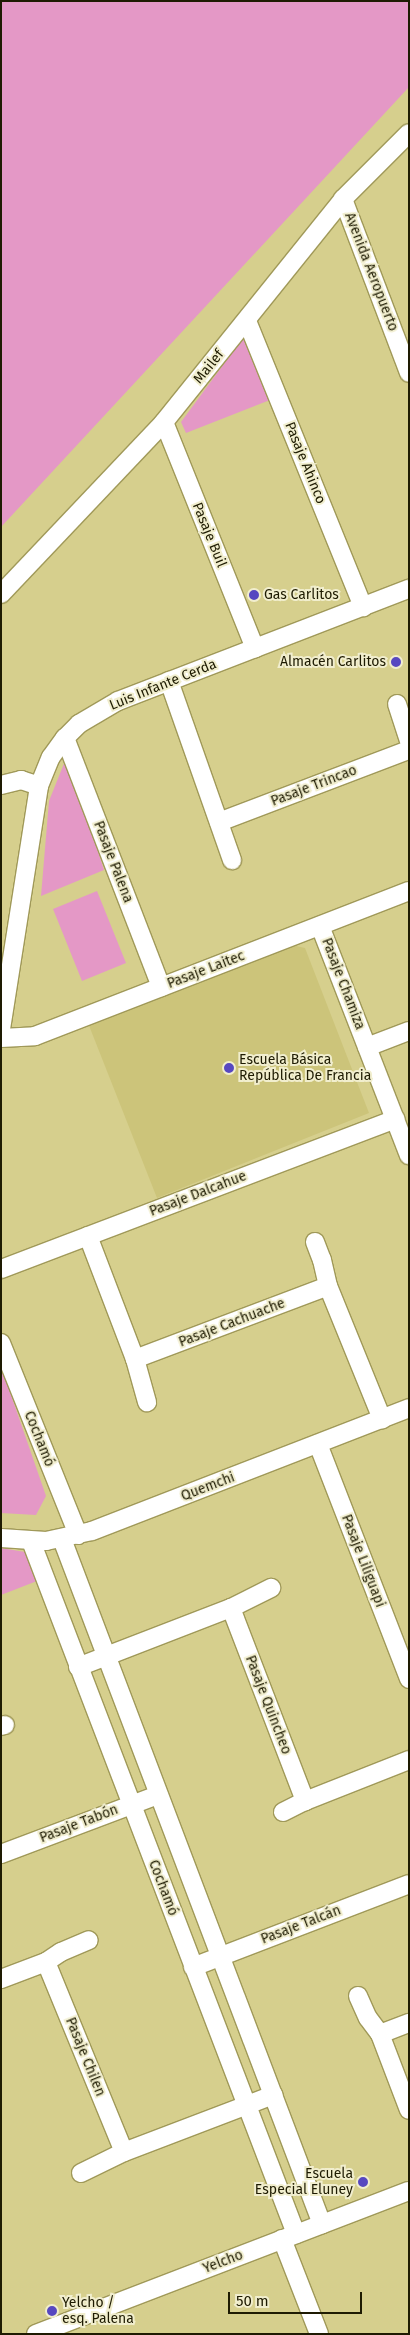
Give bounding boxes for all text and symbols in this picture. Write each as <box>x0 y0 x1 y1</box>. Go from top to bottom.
street label: Avenida Aeropuerto <box>341 210 401 334</box>
street label: Mailef <box>190 347 228 387</box>
street label: Pasaje Ahinco <box>281 420 329 506</box>
street label: Pasaje Buil <box>188 500 230 570</box>
place label: Gas Carlitos <box>264 587 339 603</box>
marker: Gas Carlitos <box>248 589 260 601</box>
place label: Almacén Carlitos <box>280 654 386 670</box>
street label: Luis Infante Cerda <box>107 656 219 714</box>
marker: Almacén Carlitos <box>390 656 402 668</box>
street label: Pasaje Trincao <box>269 762 359 810</box>
street label: Pasaje Palena <box>90 819 136 905</box>
street label: Pasaje Chamiza <box>318 936 368 1032</box>
street label: Pasaje Laitec <box>165 948 247 992</box>
place label: Escuela Básica República De Francia <box>239 1052 371 1084</box>
marker: Escuela Básica República De Francia <box>223 1062 235 1074</box>
street label: Pasaje Dalcahue <box>147 1168 249 1220</box>
street label: Pasaje Cachuache <box>176 1295 288 1351</box>
street label: Cochamó <box>20 1409 58 1469</box>
street label: Quemchi <box>179 1469 237 1505</box>
street label: Pasaje Liliguapi <box>338 1512 388 1610</box>
street label: Pasaje Quincheo <box>241 1653 295 1757</box>
street label: Pasaje Tabón <box>37 1801 121 1847</box>
street label: Cochamó <box>145 1858 181 1918</box>
street label: Pasaje Talcán <box>259 1902 343 1948</box>
street label: Pasaje Chilen <box>62 2015 108 2099</box>
place label: Escuela Especial Eluney <box>255 2166 353 2198</box>
marker: Escuela Especial Eluney <box>357 2176 369 2188</box>
street label: Yelcho <box>201 2247 245 2277</box>
scale bar <box>230 2282 364 2314</box>
text: 50 m <box>236 2292 269 2310</box>
place label: Yelcho / esq. Palena <box>62 2295 134 2328</box>
marker: Yelcho / esq. Palena <box>46 2305 58 2317</box>

